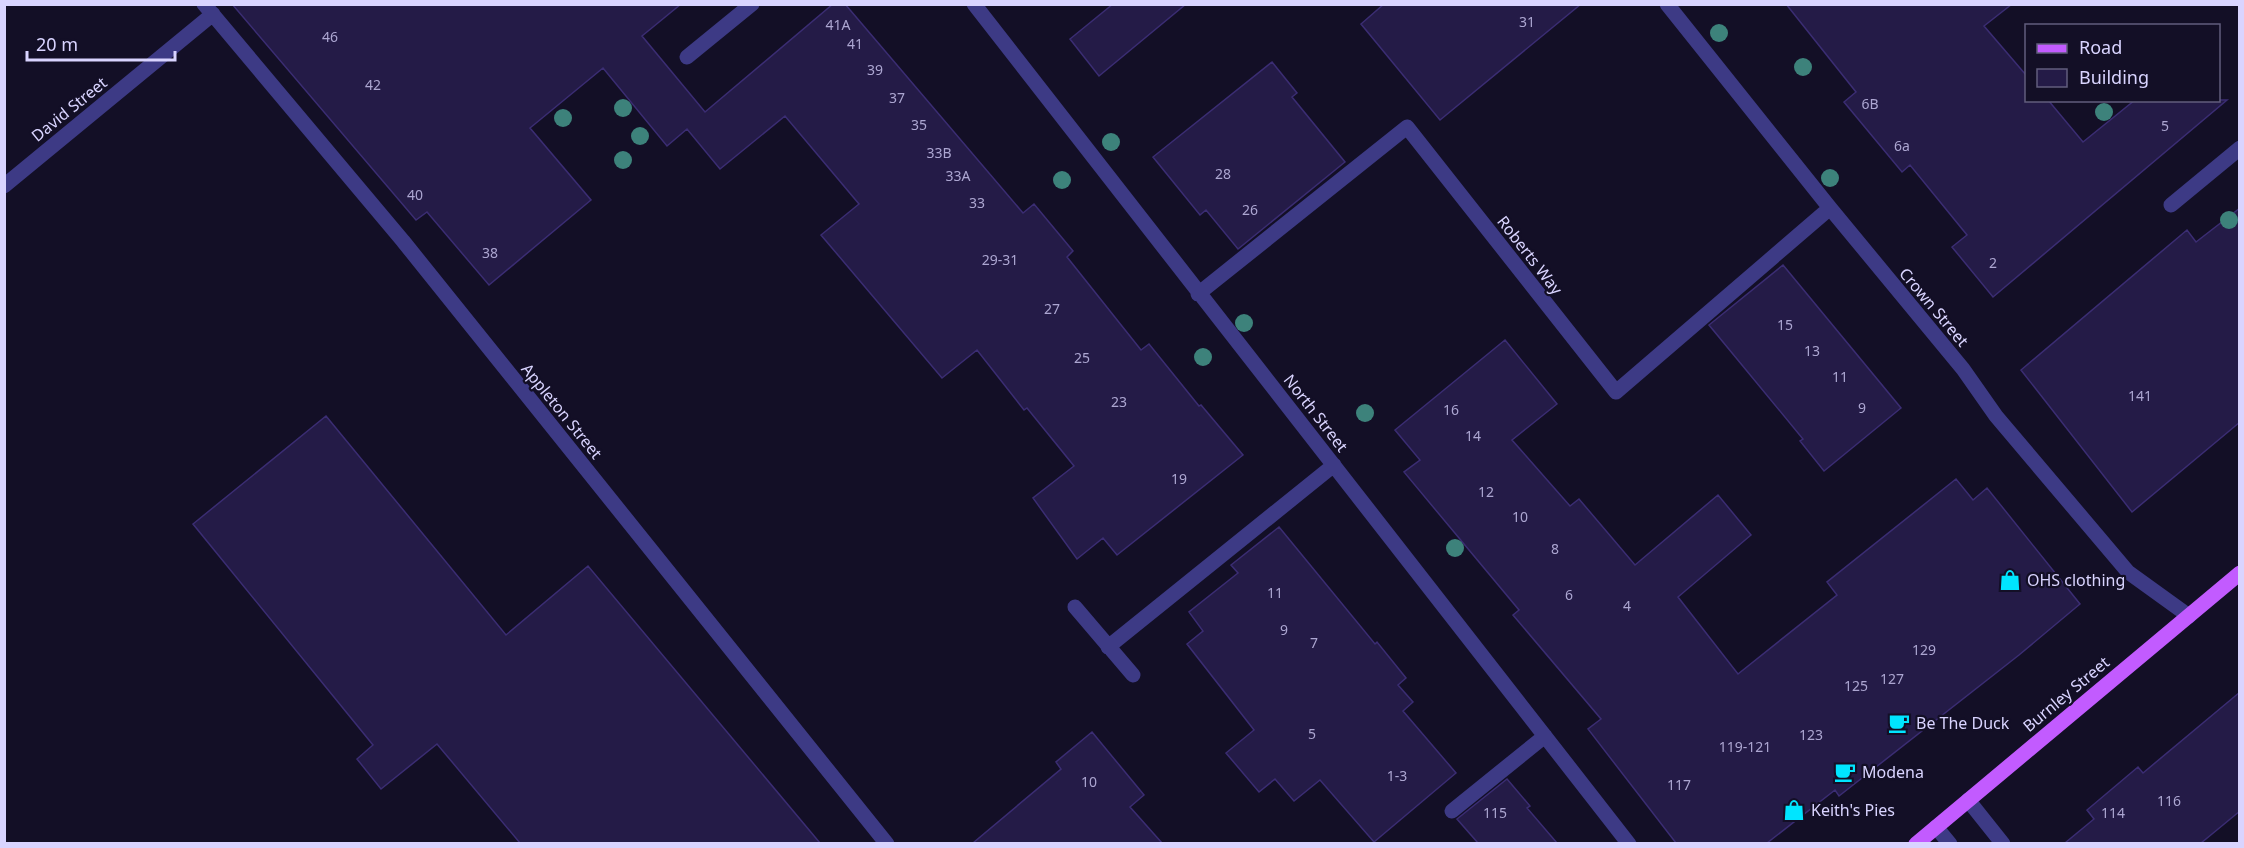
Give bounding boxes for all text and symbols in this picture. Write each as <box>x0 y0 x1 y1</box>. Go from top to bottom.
house number: 31 <box>1519 12 1535 31</box>
house number: 41A <box>826 15 851 34</box>
scale bar <box>27 24 176 62</box>
legend <box>2025 24 2220 102</box>
house number: 46 <box>322 27 338 46</box>
text: 20 m <box>36 32 78 56</box>
house number: 41 <box>847 34 863 53</box>
text: Road <box>2079 35 2122 59</box>
house number: 39 <box>867 60 883 79</box>
text: Building <box>2079 65 2149 89</box>
street label: David Street <box>26 71 112 146</box>
house number: 42 <box>365 75 381 94</box>
house number: 37 <box>889 88 905 107</box>
house number: 6B <box>1861 94 1879 113</box>
house number: 35 <box>911 115 927 134</box>
house number: 5 <box>2161 116 2169 135</box>
house number: 6a <box>1894 136 1910 155</box>
house number: 33B <box>926 143 952 162</box>
house number: 28 <box>1215 164 1231 183</box>
house number: 33A <box>946 166 971 185</box>
house number: 40 <box>407 185 423 204</box>
house number: 33 <box>969 193 985 212</box>
house number: 26 <box>1242 200 1258 219</box>
street label: Roberts Way <box>1492 211 1568 300</box>
house number: 38 <box>482 243 498 262</box>
house number: 29-31 <box>982 250 1018 269</box>
house number: 2 <box>1989 253 1997 272</box>
street label: Crown Street <box>1894 263 1974 351</box>
house number: 27 <box>1044 299 1060 318</box>
house number: 15 <box>1777 315 1793 334</box>
house number: 13 <box>1804 341 1820 360</box>
house number: 25 <box>1074 348 1090 367</box>
street label: Appleton Street <box>517 359 608 464</box>
house number: 11 <box>1832 367 1848 386</box>
street label: North Street <box>1279 370 1353 457</box>
house number: 141 <box>2128 386 2152 405</box>
house number: 23 <box>1111 392 1127 411</box>
house number: 9 <box>1858 398 1866 417</box>
house number: 16 <box>1443 400 1459 419</box>
house number: 14 <box>1465 426 1481 445</box>
house number: 19 <box>1171 469 1187 488</box>
house number: 12 <box>1478 482 1494 501</box>
house number: 10 <box>1512 507 1528 526</box>
house number: 8 <box>1551 539 1559 558</box>
shop icon: OHS clothing <box>1998 568 2022 592</box>
place label: OHS clothing <box>2027 569 2125 591</box>
house number: 11 <box>1267 583 1283 602</box>
house number: 6 <box>1565 585 1573 604</box>
house number: 4 <box>1623 596 1631 615</box>
house number: 9 <box>1280 620 1288 639</box>
house number: 7 <box>1310 633 1318 652</box>
house number: 129 <box>1912 640 1936 659</box>
street label: Burnley Street <box>2018 651 2114 737</box>
house number: 127 <box>1880 669 1904 688</box>
house number: 125 <box>1844 676 1868 695</box>
cafe icon: Be The Duck <box>1887 711 1911 735</box>
place label: Be The Duck <box>1916 712 2010 734</box>
house number: 5 <box>1308 724 1316 743</box>
house number: 123 <box>1799 725 1823 744</box>
house number: 119-121 <box>1719 737 1771 756</box>
cafe icon: Modena <box>1833 760 1857 784</box>
place label: Modena <box>1862 761 1924 783</box>
house number: 1-3 <box>1387 766 1407 785</box>
house number: 10 <box>1081 772 1097 791</box>
house number: 117 <box>1667 775 1691 794</box>
house number: 116 <box>2157 791 2181 810</box>
shop icon: Keith's Pies <box>1782 798 1806 822</box>
place label: Keith's Pies <box>1811 799 1895 821</box>
house number: 115 <box>1483 803 1507 822</box>
house number: 114 <box>2101 803 2125 822</box>

